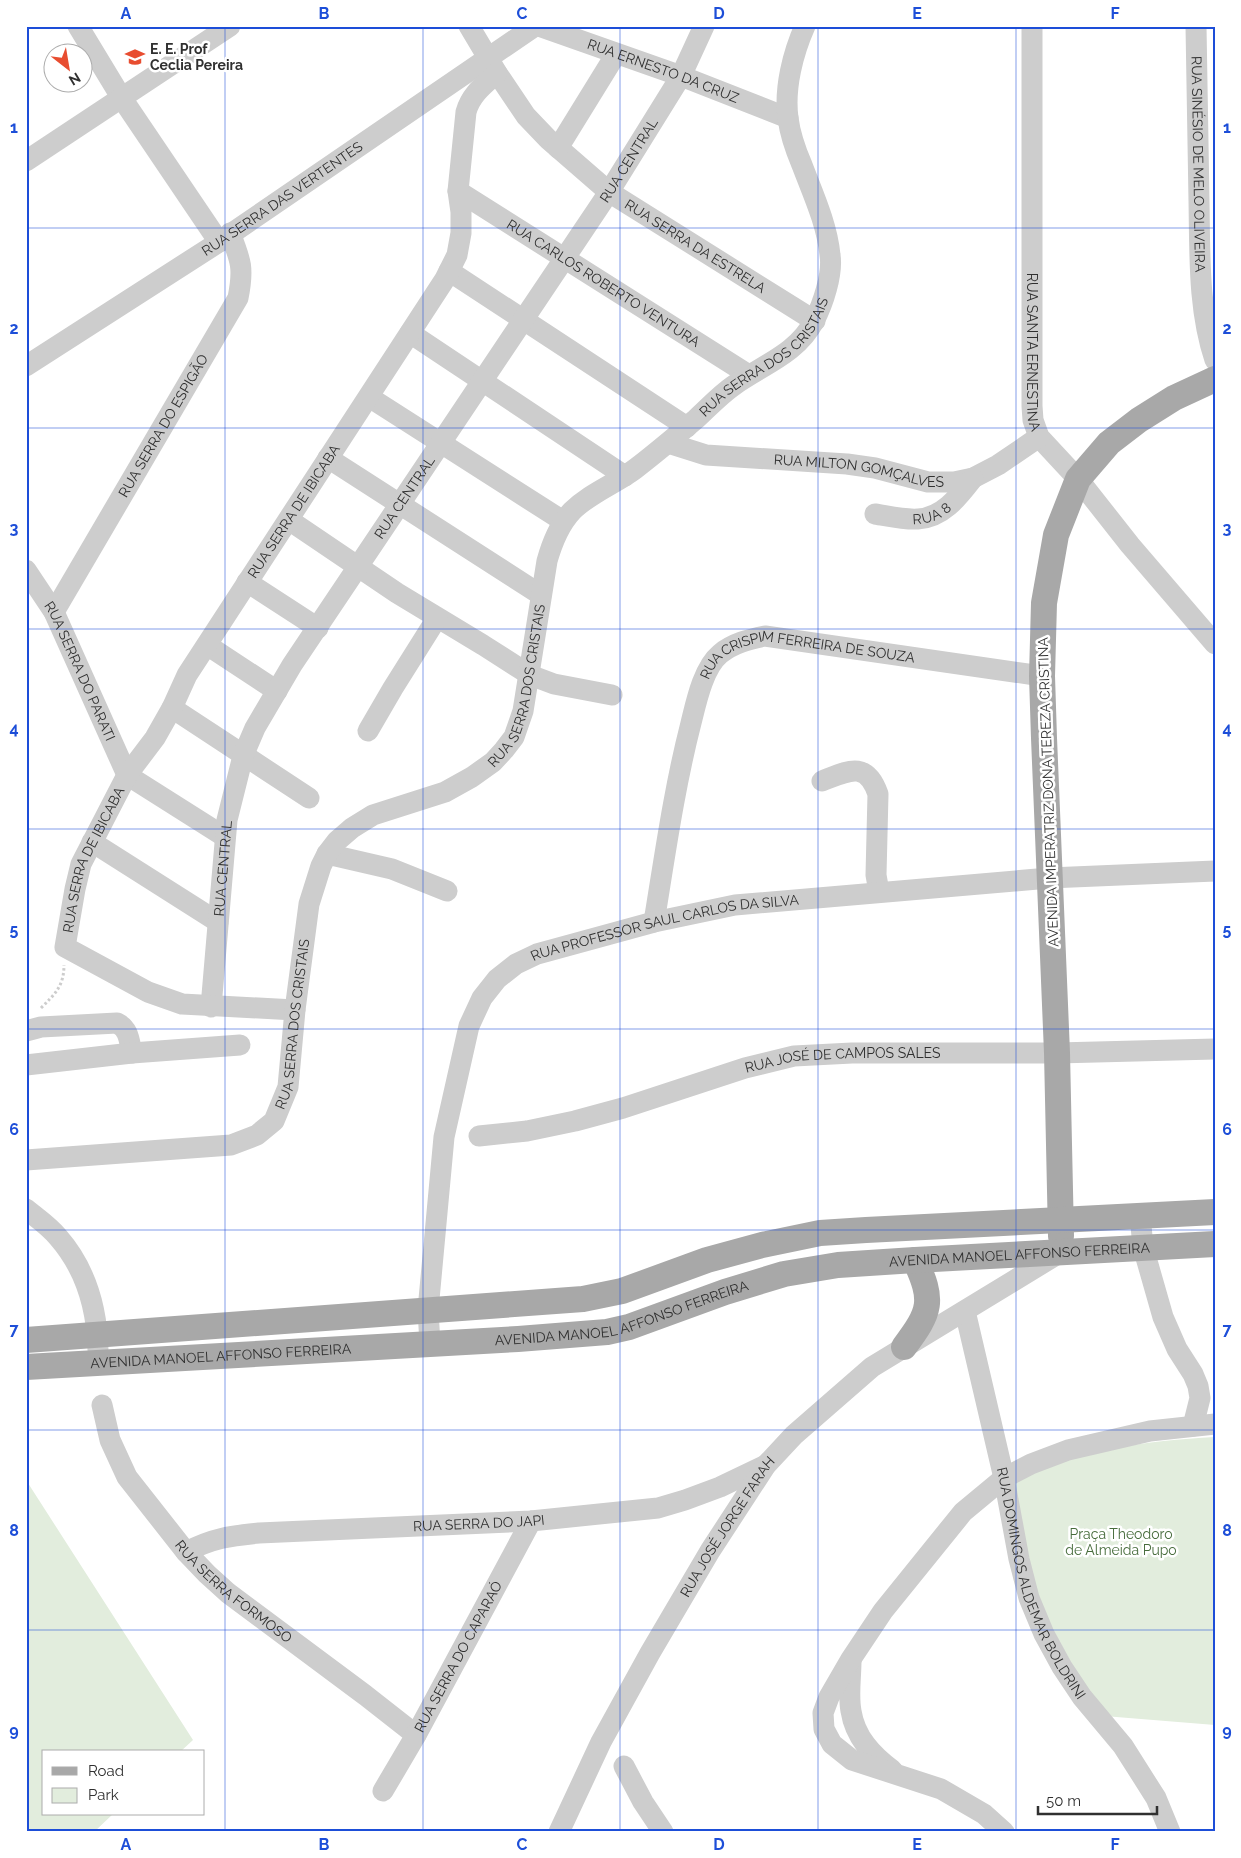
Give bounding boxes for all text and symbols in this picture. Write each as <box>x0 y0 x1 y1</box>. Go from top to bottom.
text: A <box>121 4 132 23</box>
text: B <box>319 4 330 23</box>
text: C <box>517 4 528 23</box>
text: D <box>713 4 725 23</box>
text: E <box>912 4 922 23</box>
text: F <box>1110 4 1120 23</box>
street label: RUA ERNESTO DA CRUZ <box>585 36 741 106</box>
place label: E. E. Prof Ceclia Pereira <box>150 41 243 73</box>
north arrow <box>42 42 92 92</box>
school or university icon: E. E. Prof Ceclia Pereira <box>124 46 146 68</box>
street label: RUA SINÉSIO DE MELO OLIVEIRA <box>1189 56 1208 273</box>
text: N <box>66 70 83 89</box>
street label: RUA CENTRAL <box>596 115 661 205</box>
text: 1 <box>10 118 18 137</box>
text: 1 <box>1223 118 1231 137</box>
street label: RUA SERRA DAS VERTENTES <box>199 138 366 259</box>
street label: RUA SERRA DA ESTRELA <box>622 196 769 296</box>
street label: RUA CARLOS ROBERTO VENTURA <box>504 216 703 350</box>
street label: RUA SANTA ERNESTINA <box>1024 273 1044 434</box>
street label: RUA SERRA DOS CRISTAIS <box>696 295 831 420</box>
text: 2 <box>9 319 19 338</box>
text: 2 <box>1222 319 1232 338</box>
street label: RUA SERRA DO ESPIGÃO <box>115 351 211 500</box>
street label: RUA SERRA DE IBICABA <box>244 441 343 581</box>
street label: RUA MILTON GOMÇALVES <box>773 451 944 490</box>
street label: RUA CENTRAL <box>371 453 438 542</box>
street label: RUA 8 <box>912 499 954 527</box>
text: 3 <box>10 519 19 538</box>
text: 3 <box>1223 519 1232 538</box>
street label: RUA SERRA DO PARATI <box>41 598 119 743</box>
street label: RUA SERRA DOS CRISTAIS <box>484 603 548 770</box>
street label: RUA CRISPIM FERREIRA DE SOUZA <box>697 628 917 681</box>
street label: AVENIDA IMPERATRIZ DONA TEREZA CRISTINA <box>1035 636 1061 947</box>
text: 4 <box>9 719 19 738</box>
text: 4 <box>1222 719 1232 738</box>
street label: RUA SERRA DE IBICABA <box>60 784 128 934</box>
street label: RUA CENTRAL <box>211 820 235 917</box>
street label: RUA PROFESSOR SAUL CARLOS DA SILVA <box>528 892 800 964</box>
text: 5 <box>10 920 19 939</box>
text: 5 <box>1223 920 1232 939</box>
street label: RUA SERRA DOS CRISTAIS <box>272 937 312 1112</box>
street label: RUA JOSÉ DE CAMPOS SALES <box>743 1045 941 1076</box>
text: 6 <box>9 1120 19 1139</box>
text: 6 <box>1222 1120 1232 1139</box>
street label: AVENIDA MANOEL AFFONSO FERREIRA <box>889 1239 1151 1270</box>
street label: AVENIDA MANOEL AFFONSO FERREIRA <box>494 1277 751 1348</box>
text: 7 <box>10 1320 19 1339</box>
text: 7 <box>1223 1320 1232 1339</box>
street label: AVENIDA MANOEL AFFONSO FERREIRA <box>90 1340 352 1371</box>
street label: RUA JOSÉ JORGE FARAH <box>677 1453 778 1600</box>
street label: RUA DOMINGOS ALDEMAR BOLDRINI <box>994 1466 1089 1702</box>
street label: RUA SERRA DO JAPI <box>413 1512 545 1534</box>
text: 8 <box>9 1521 19 1540</box>
text: 8 <box>1222 1521 1232 1540</box>
park label: Praça Theodoro de Almeida Pupo <box>1065 1526 1177 1558</box>
street label: RUA SERRA FORMOSO <box>172 1537 295 1646</box>
street label: RUA SERRA DO CAPARAÓ <box>411 1578 505 1735</box>
text: 9 <box>9 1721 19 1740</box>
text: 9 <box>1222 1721 1232 1740</box>
legend <box>42 1750 205 1816</box>
text: Road <box>88 1762 124 1780</box>
scale bar <box>1038 1783 1157 1815</box>
text: Park <box>88 1786 119 1804</box>
text: 50 m <box>1046 1792 1081 1810</box>
text: A <box>121 1835 132 1854</box>
text: B <box>319 1835 330 1854</box>
text: C <box>517 1835 528 1854</box>
text: D <box>713 1835 725 1854</box>
text: E <box>912 1835 922 1854</box>
text: F <box>1110 1835 1120 1854</box>

